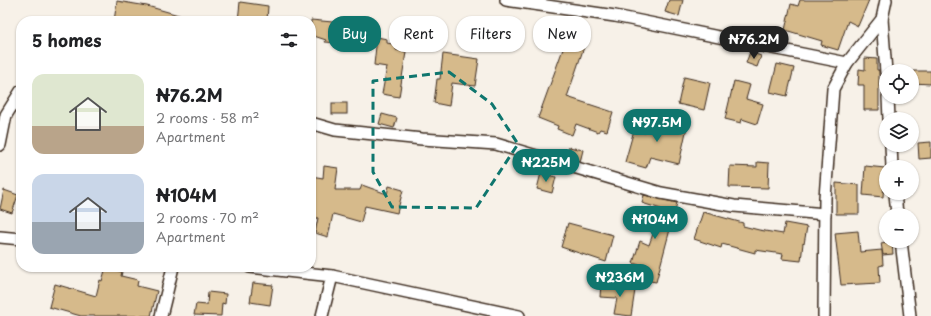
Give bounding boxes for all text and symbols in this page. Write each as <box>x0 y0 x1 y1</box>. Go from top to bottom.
chip: Buy <box>328 16 381 52</box>
chip: Rent <box>389 16 448 52</box>
chip: Filters <box>456 16 525 52</box>
chip: New <box>533 16 591 52</box>
pin: ₦76.2M <box>721 26 787 60</box>
text: 5 homes <box>32 27 102 53</box>
icon: filters <box>278 29 300 51</box>
text: ₦76.2M <box>729 29 779 48</box>
map controls <box>879 64 919 248</box>
button: locate <box>879 64 919 104</box>
text: ₦76.2M <box>156 82 223 108</box>
icon: home <box>64 90 112 138</box>
text: 2 rooms · 58 m² <box>156 108 259 127</box>
pin: ₦97.5M <box>624 109 690 143</box>
text: ₦97.5M <box>632 112 682 131</box>
button: layers <box>879 112 919 152</box>
text: Apartment <box>156 127 225 146</box>
pin: ₦225M <box>518 149 574 183</box>
text: ₦225M <box>521 152 571 171</box>
button: + <box>879 160 919 200</box>
text: ₦104M <box>156 182 217 208</box>
icon: home <box>64 190 112 238</box>
pin: ₦104M <box>627 206 683 240</box>
text: 2 rooms · 70 m² <box>156 208 259 227</box>
button: − <box>879 208 919 248</box>
text: ₦104M <box>632 209 678 228</box>
text: Apartment <box>156 227 225 246</box>
pin: ₦236M <box>592 264 648 298</box>
text: ₦236M <box>596 267 644 286</box>

